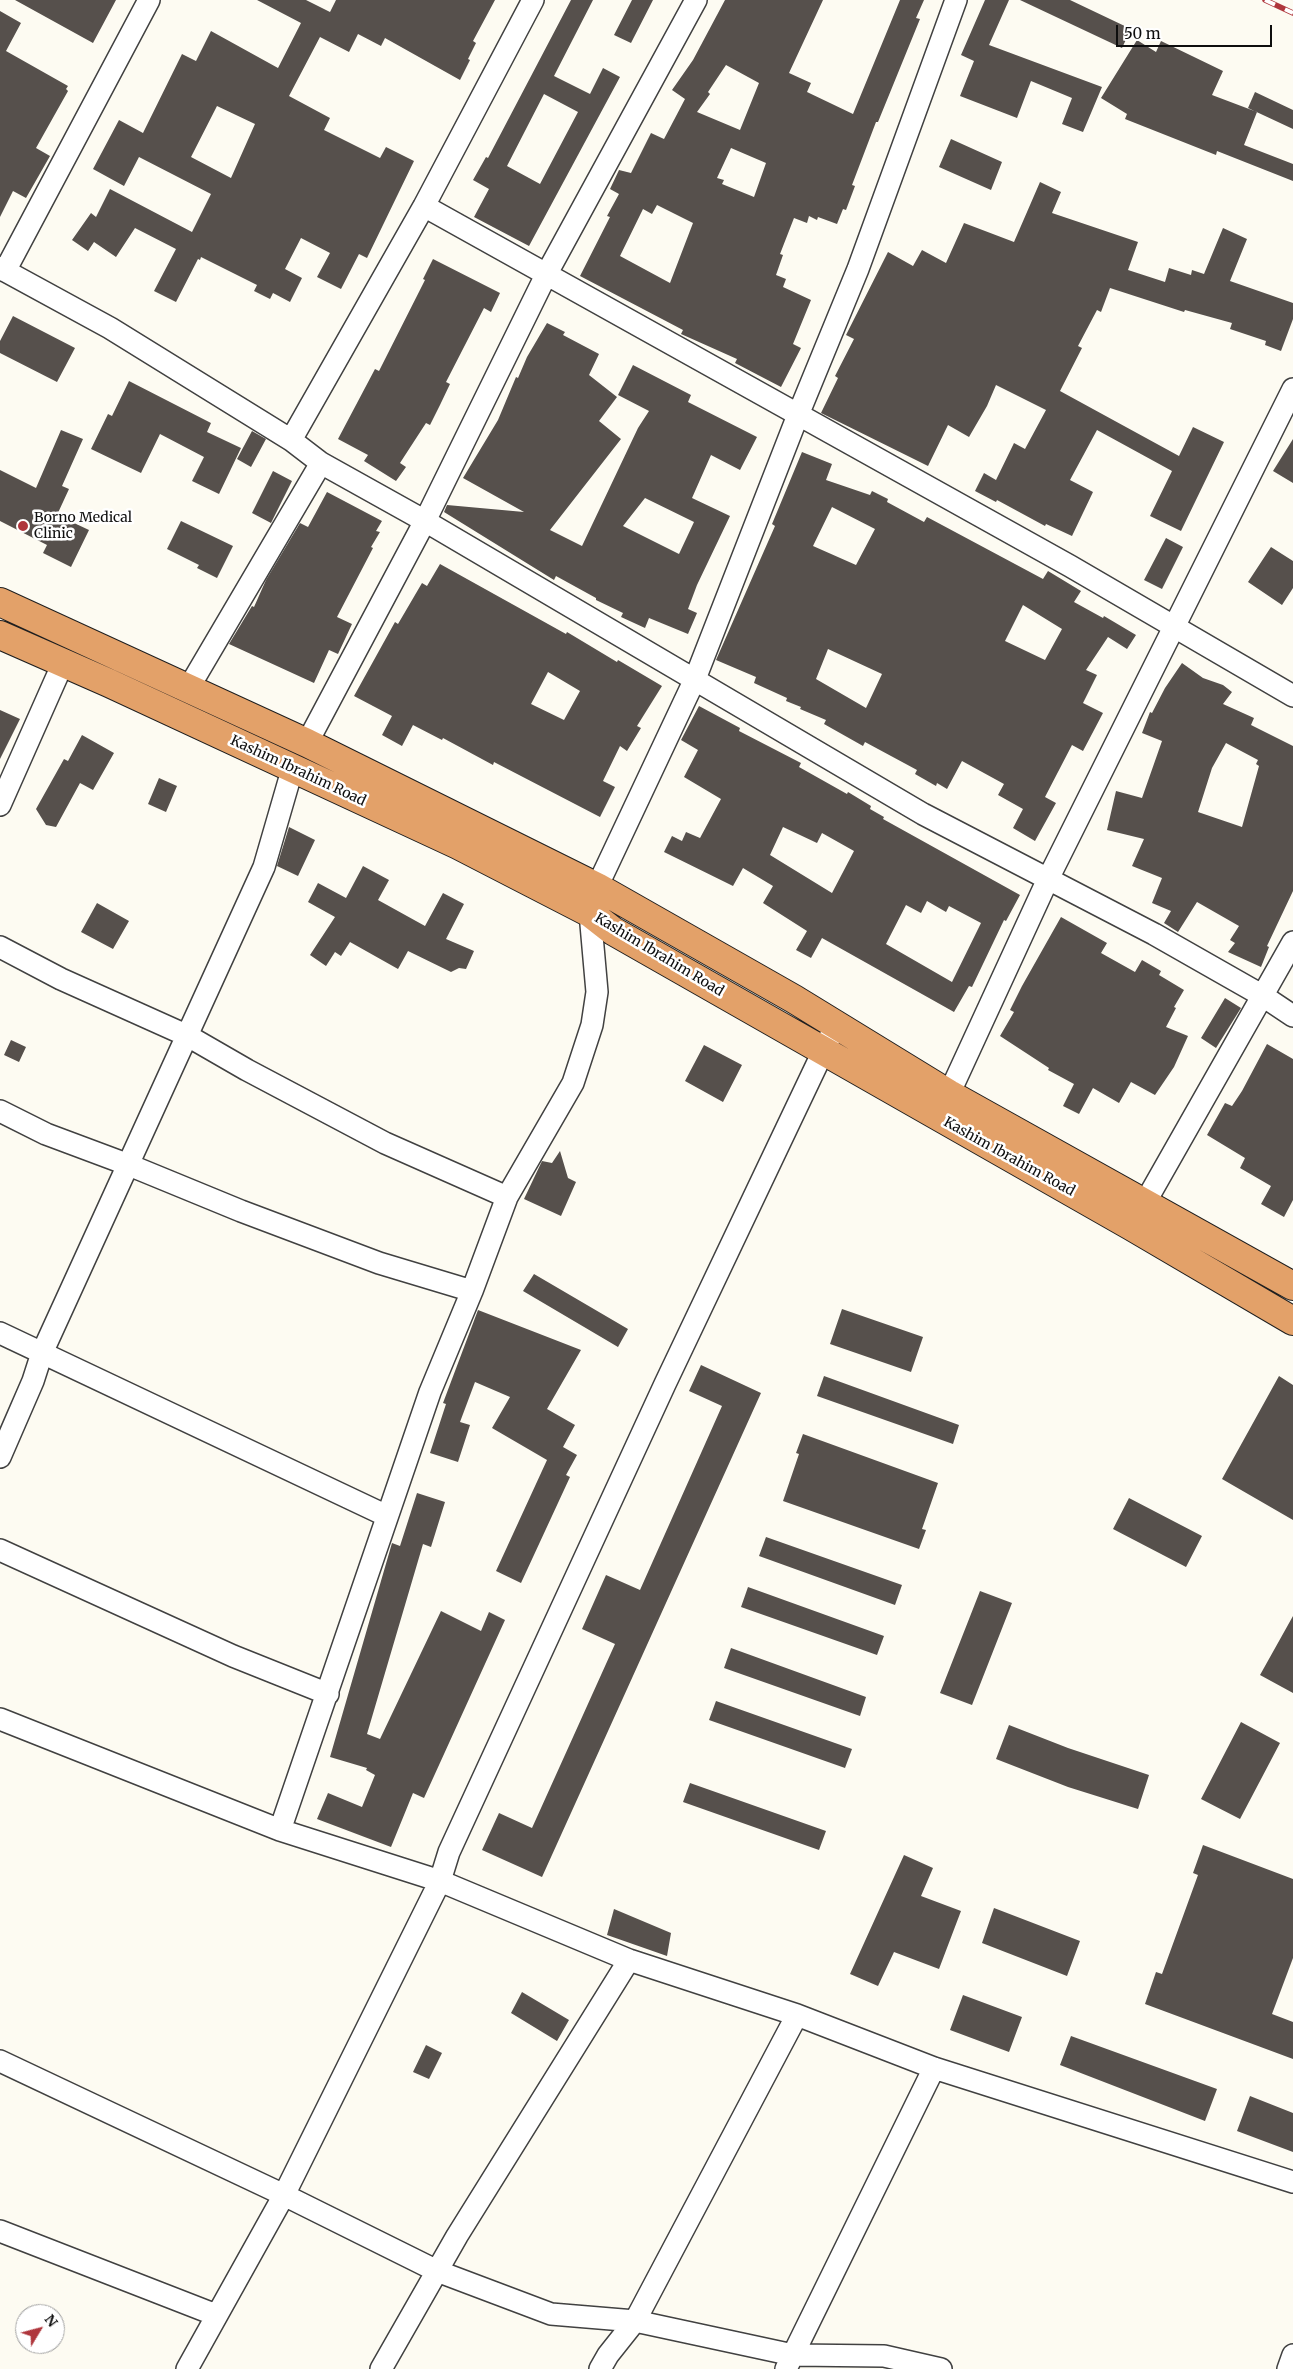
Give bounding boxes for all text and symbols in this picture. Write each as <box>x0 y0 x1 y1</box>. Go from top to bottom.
scale bar <box>1118 15 1274 47</box>
text: 50 m <box>1124 24 1161 43</box>
place label: Borno Medical Clinic <box>34 510 132 542</box>
marker: Borno Medical Clinic <box>16 519 30 533</box>
street label: Kashim Ibrahim Road <box>228 732 368 810</box>
street label: Kashim Ibrahim Road <box>592 910 726 1000</box>
street label: Kashim Ibrahim Road <box>940 1114 1078 1200</box>
north arrow <box>15 2304 65 2354</box>
text: N <box>41 2311 62 2330</box>

